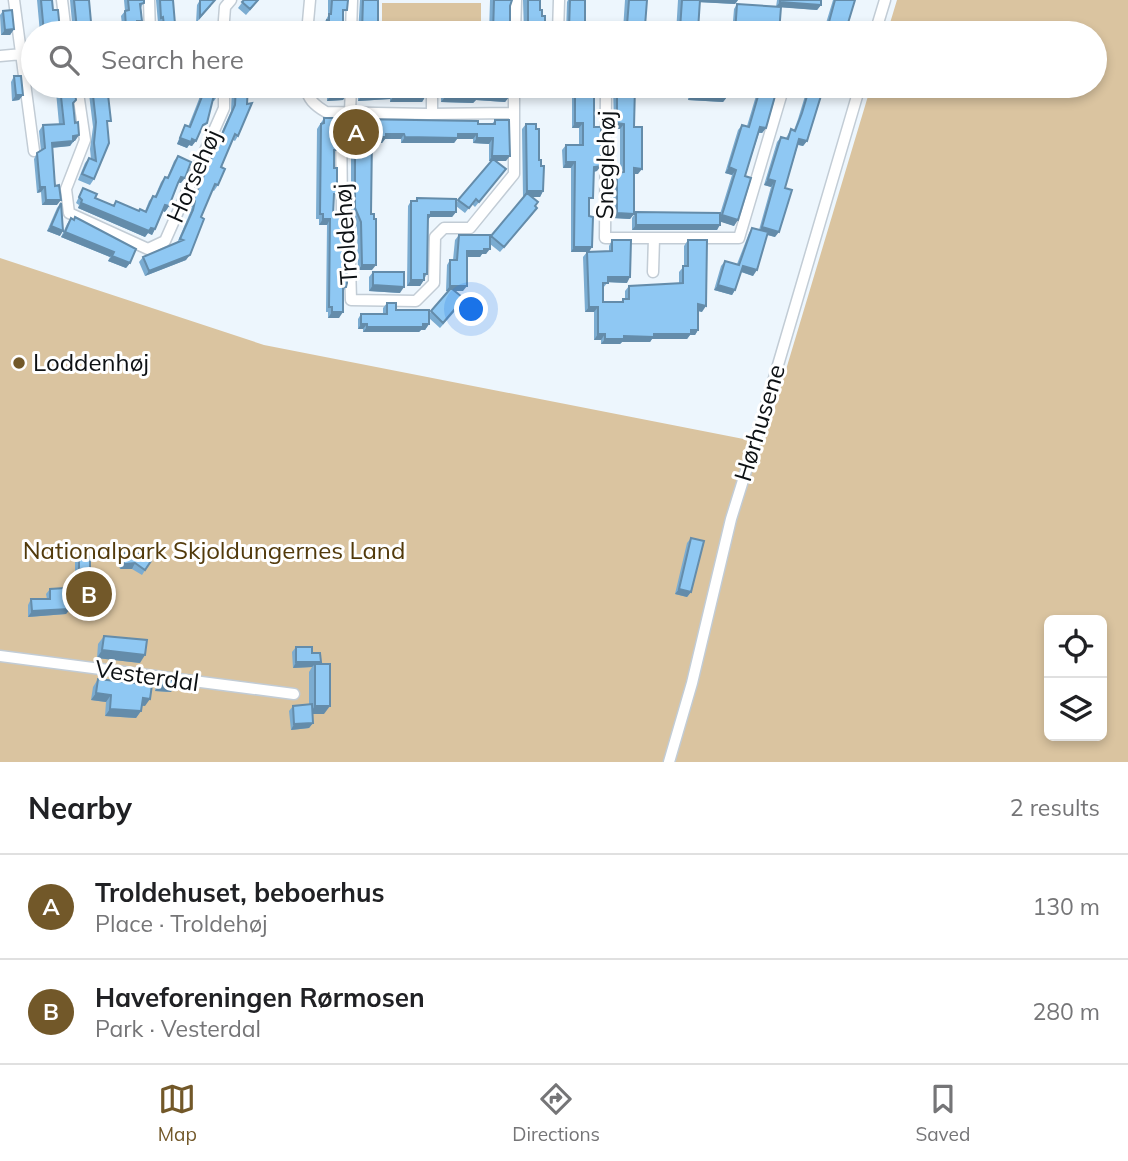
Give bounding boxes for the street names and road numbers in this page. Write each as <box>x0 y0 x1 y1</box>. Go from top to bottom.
street label: Sneglehøj <box>589 110 621 220</box>
street label: Horsehøj <box>159 124 227 227</box>
street label: Troldehøj <box>326 182 364 286</box>
street label: Hørhusene <box>727 361 791 485</box>
street label: Vesterdal <box>93 653 201 697</box>

